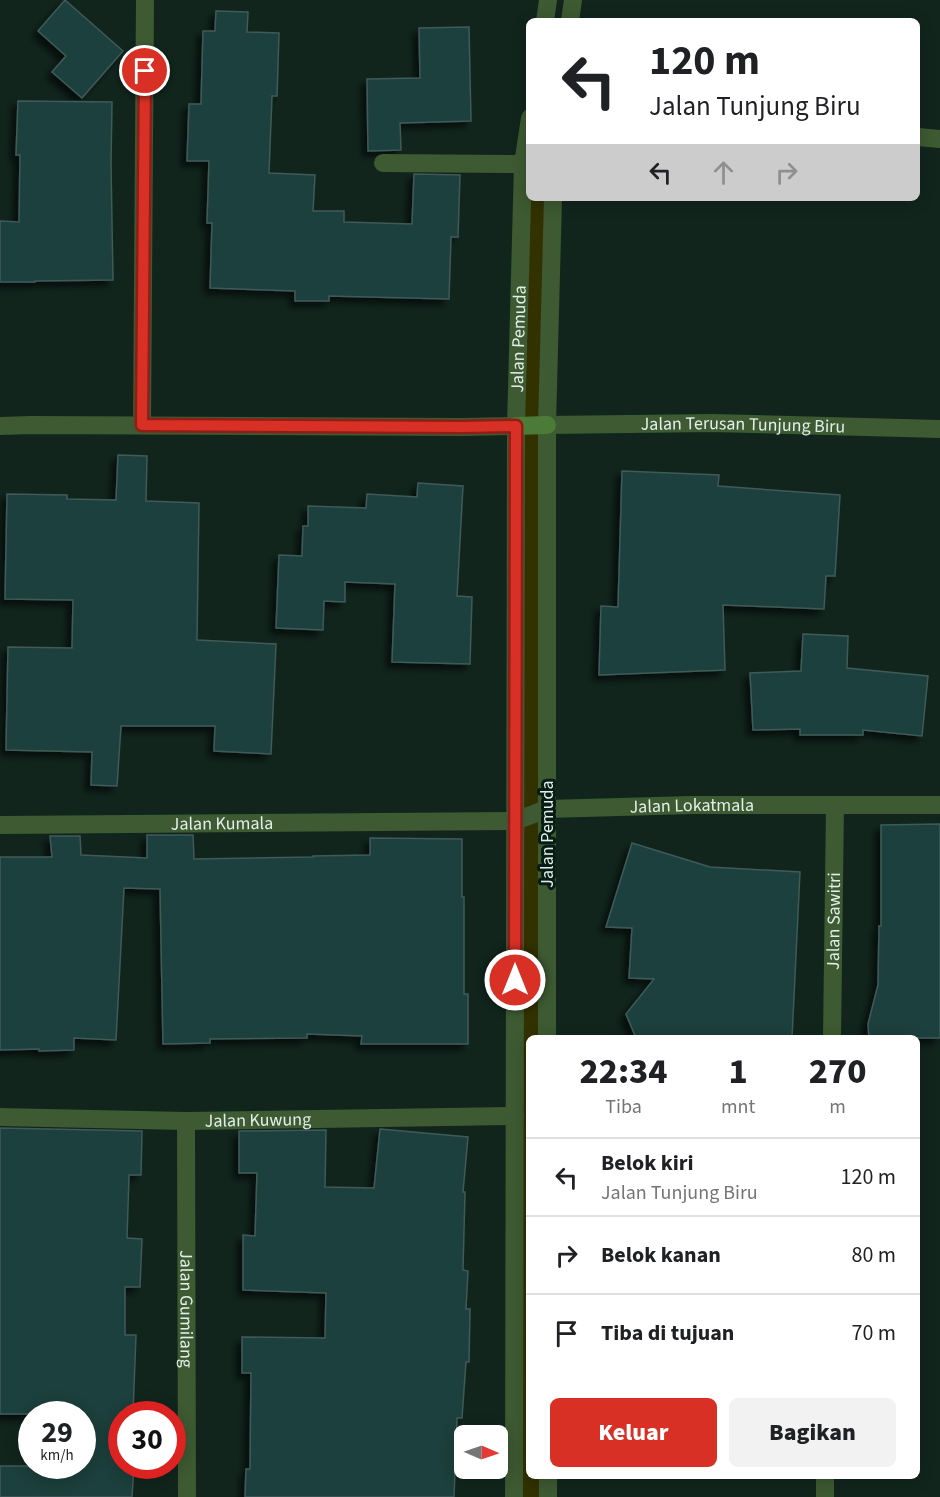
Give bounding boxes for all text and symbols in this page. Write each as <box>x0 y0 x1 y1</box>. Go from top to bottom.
text: 120 m <box>649 31 760 91</box>
icon: left <box>550 42 628 120</box>
pin <box>119 45 170 96</box>
icon: arrive <box>128 54 161 87</box>
text: Jalan Tunjung Biru <box>649 87 861 126</box>
icon: left <box>644 156 677 189</box>
icon: ahead <box>707 156 740 189</box>
icon: right <box>770 156 803 189</box>
street label: Jalan Pemuda <box>505 285 533 393</box>
street label: Jalan Terusan Tunjung Biru <box>640 411 846 440</box>
street label: Jalan Pemuda <box>535 780 560 888</box>
street label: Jalan Lokatmala <box>629 793 754 820</box>
street label: Jalan Kumala <box>171 811 273 837</box>
street label: Jalan Sawitri <box>821 872 847 970</box>
position arrow <box>483 948 547 1012</box>
text: 22:34 <box>579 1046 668 1097</box>
text: 1 <box>729 1046 748 1097</box>
text: 270 <box>809 1046 866 1097</box>
text: Tiba <box>605 1093 642 1121</box>
text: mnt <box>721 1093 755 1121</box>
text: m <box>829 1093 846 1121</box>
street label: Jalan Kuwung <box>205 1107 311 1134</box>
text: Belok kiri <box>601 1147 694 1179</box>
icon: left <box>550 1161 583 1194</box>
text: 120 m <box>841 1161 896 1193</box>
text: Jalan Tunjung Biru <box>601 1179 758 1207</box>
icon: right <box>550 1239 583 1272</box>
text: Belok kanan <box>601 1239 721 1271</box>
text: 80 m <box>851 1239 896 1271</box>
street label: Jalan Gumilang <box>173 1250 199 1368</box>
icon: arrive <box>550 1317 583 1350</box>
text: Tiba di tujuan <box>601 1317 734 1349</box>
text: 70 m <box>851 1317 896 1349</box>
button: Keluar <box>550 1398 717 1467</box>
button: Bagikan <box>729 1398 896 1467</box>
speed limit sign: 30 <box>108 1401 186 1479</box>
text: 29 <box>41 1411 73 1454</box>
north arrow <box>454 1425 508 1479</box>
map controls <box>454 1425 508 1479</box>
text: km/h <box>40 1445 74 1466</box>

